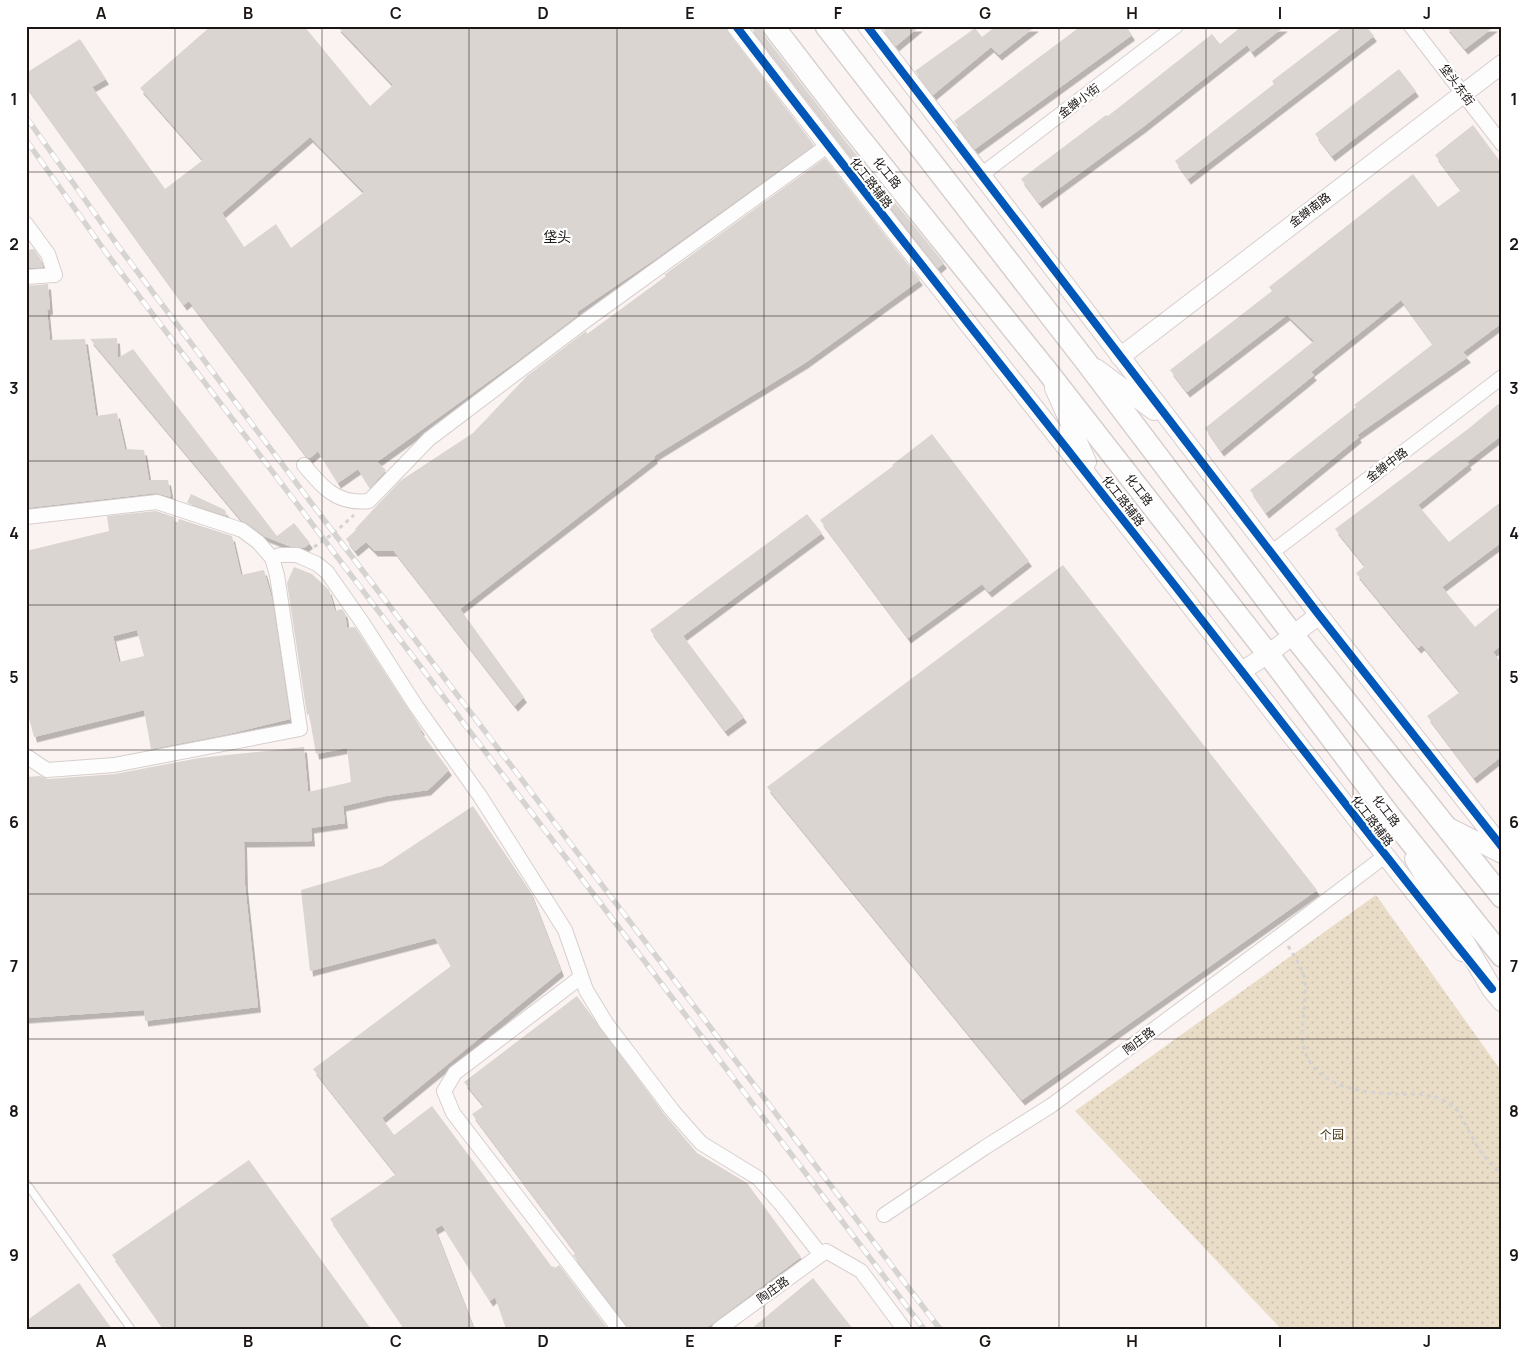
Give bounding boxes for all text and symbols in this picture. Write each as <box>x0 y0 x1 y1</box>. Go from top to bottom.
text: A <box>96 2 107 24</box>
text: B <box>243 2 253 24</box>
text: C <box>390 2 402 24</box>
text: D <box>537 2 549 24</box>
text: E <box>685 2 695 24</box>
text: F <box>834 2 843 24</box>
text: G <box>979 2 991 24</box>
text: H <box>1126 2 1138 24</box>
text: I <box>1278 2 1282 24</box>
text: J <box>1423 2 1431 24</box>
street label: 垡头东街 <box>1436 60 1479 109</box>
street label: 金蝉小街 <box>1054 79 1103 122</box>
text: 1 <box>10 88 18 110</box>
text: 1 <box>1510 88 1518 110</box>
street label: 化工路 <box>869 153 905 192</box>
street label: 化工路辅路 <box>846 154 897 212</box>
street label: 金蝉南路 <box>1285 188 1334 231</box>
district label: 垡头 <box>543 227 571 246</box>
text: 2 <box>9 233 19 255</box>
text: 2 <box>1509 233 1519 255</box>
text: 3 <box>9 377 19 399</box>
text: 3 <box>1509 377 1519 399</box>
street label: 金蝉中路 <box>1362 443 1411 486</box>
street label: 化工路 <box>1122 470 1157 509</box>
street label: 化工路辅路 <box>1098 472 1149 530</box>
text: 4 <box>9 522 19 544</box>
text: 4 <box>1509 522 1519 544</box>
text: 5 <box>9 666 19 688</box>
text: 5 <box>1509 666 1519 688</box>
street label: 化工路 <box>1369 791 1404 830</box>
street label: 化工路辅路 <box>1347 792 1398 850</box>
text: 6 <box>9 811 19 833</box>
text: 6 <box>1509 811 1519 833</box>
text: 7 <box>10 955 18 977</box>
text: 7 <box>1510 955 1518 977</box>
street label: 陶庄路 <box>1119 1023 1158 1058</box>
text: 8 <box>9 1100 19 1122</box>
text: 8 <box>1509 1100 1519 1122</box>
park label: 个园 <box>1320 1126 1344 1143</box>
text: 9 <box>9 1244 19 1266</box>
text: 9 <box>1509 1244 1519 1266</box>
street label: 陶庄路 <box>753 1272 792 1307</box>
text: A <box>96 1330 107 1352</box>
text: B <box>243 1330 253 1352</box>
text: C <box>390 1330 402 1352</box>
text: D <box>537 1330 549 1352</box>
text: E <box>685 1330 695 1352</box>
text: F <box>834 1330 843 1352</box>
text: G <box>979 1330 991 1352</box>
text: H <box>1126 1330 1138 1352</box>
text: I <box>1278 1330 1282 1352</box>
text: J <box>1423 1330 1431 1352</box>

